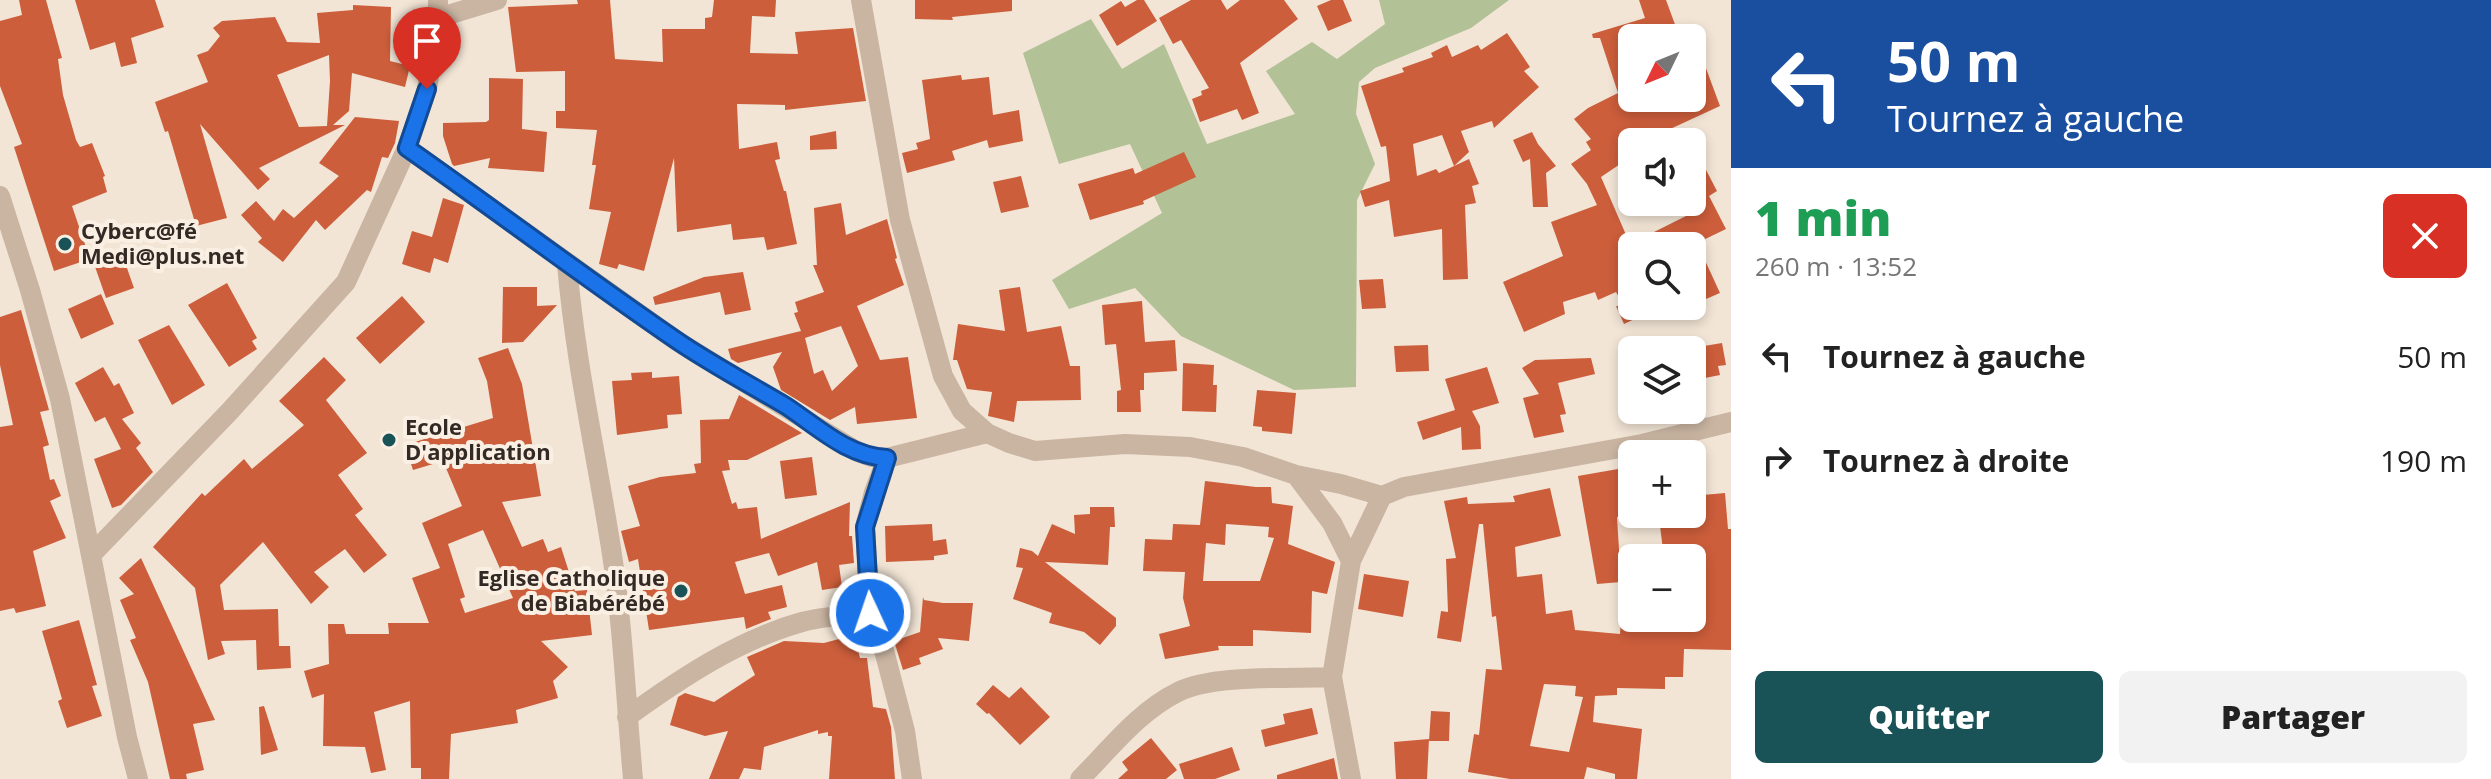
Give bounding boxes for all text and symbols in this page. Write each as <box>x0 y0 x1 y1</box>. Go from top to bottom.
pin <box>393 7 461 89</box>
icon: arrive <box>405 19 449 63</box>
text: 50 m <box>1887 22 2021 98</box>
north arrow <box>1618 24 1706 112</box>
map controls <box>1618 24 1706 632</box>
icon: left <box>1755 32 1859 136</box>
text: Tournez à gauche <box>1887 94 2184 143</box>
button: sound <box>1618 128 1706 216</box>
text: 1 min <box>1755 185 1891 250</box>
button: close <box>2383 194 2467 278</box>
place label: Cyberc@fé Medi@plus.net <box>81 215 244 270</box>
button: search <box>1618 232 1706 320</box>
marker: Cyberc@fé Medi@plus.net <box>56 235 74 253</box>
text: 260 m · 13:52 <box>1755 248 1917 284</box>
icon: left <box>1755 334 1799 378</box>
button: layers <box>1618 336 1706 424</box>
text: Tournez à gauche <box>1823 336 2086 377</box>
text: 50 m <box>2397 336 2467 377</box>
place label: Ecole D'application <box>405 411 551 466</box>
marker: Ecole D'application <box>380 431 398 449</box>
icon: right <box>1755 438 1799 482</box>
button: + <box>1618 440 1706 528</box>
text: Tournez à droite <box>1823 440 2069 481</box>
text: 190 m <box>2380 440 2467 481</box>
button: − <box>1618 544 1706 632</box>
place label: Eglise Catholique de Biabérébé <box>477 562 665 617</box>
position arrow <box>828 571 912 655</box>
marker: Eglise Catholique de Biabérébé <box>672 582 690 600</box>
button: Quitter <box>1755 671 2103 763</box>
button: Partager <box>2119 671 2467 763</box>

